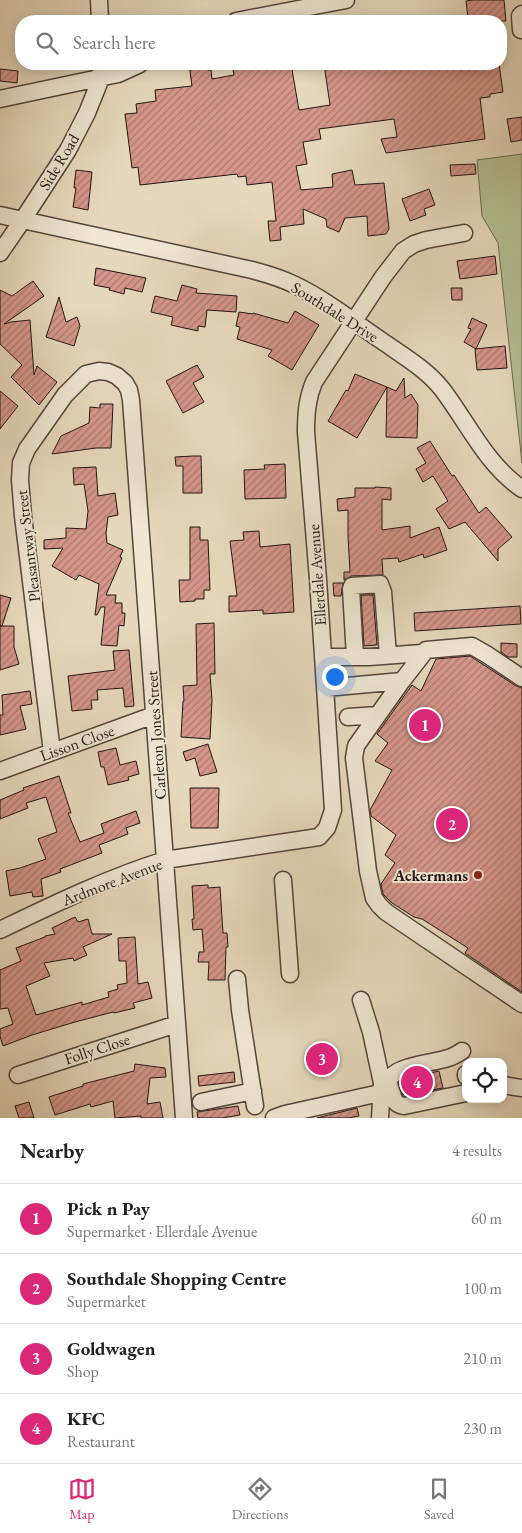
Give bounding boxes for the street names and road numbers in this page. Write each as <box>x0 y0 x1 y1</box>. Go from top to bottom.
street label: Side Road <box>34 129 85 194</box>
street label: Southdale Drive <box>287 277 383 347</box>
street label: Pleasantway Street <box>11 489 45 603</box>
street label: Ellerdale Avenue <box>303 523 331 627</box>
street label: Carleton Jones Street <box>141 670 171 800</box>
street label: Lisson Close <box>37 720 117 766</box>
street label: Ardmore Avenue <box>58 853 165 911</box>
street label: Folly Close <box>62 1029 132 1069</box>

